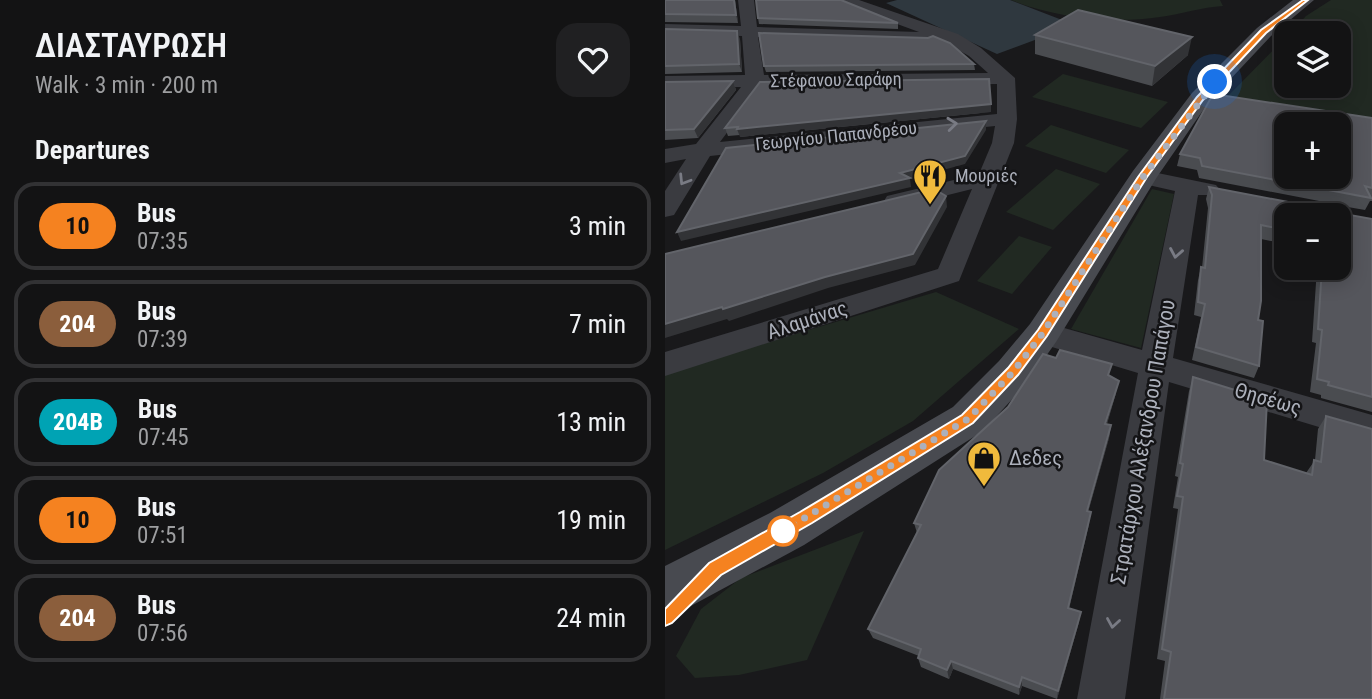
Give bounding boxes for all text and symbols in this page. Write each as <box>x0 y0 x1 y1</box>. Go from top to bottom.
map controls <box>1274 21 1351 280</box>
button: layers <box>1274 21 1351 98</box>
button: heart <box>556 23 630 97</box>
text: ΔΙΑΣΤΑΥΡΩΣΗ <box>35 26 227 65</box>
your location <box>1197 64 1232 99</box>
street label: Στέφανου Σαράφη <box>770 68 902 91</box>
text: Walk · 3 min · 200 m <box>35 72 218 99</box>
button: + <box>1274 112 1351 189</box>
street label: Γεωργίου Παπανδρέου <box>754 117 918 154</box>
one-way arrow <box>946 117 958 132</box>
text: Departures <box>35 135 150 165</box>
restaurant icon: Μουριές <box>911 157 949 206</box>
place label: Μουριές <box>955 165 1018 186</box>
one-way arrow <box>679 172 692 185</box>
text: Bus <box>137 198 176 228</box>
button: − <box>1274 203 1351 280</box>
text: 3 min <box>569 211 626 241</box>
text: 10 <box>65 212 90 240</box>
text: 07:35 <box>137 228 188 255</box>
one-way arrow <box>1169 247 1184 259</box>
text: Bus <box>137 296 176 326</box>
street label: Αλαμάνας <box>764 296 850 344</box>
street label: Στρατάρχου Αλέξανδρου Παπάγου <box>1106 298 1180 586</box>
text: 7 min <box>569 309 626 339</box>
text: 204 <box>59 310 96 338</box>
text: 07:39 <box>137 326 188 353</box>
street label: Θησέως <box>1232 378 1304 420</box>
text: Bus <box>138 394 177 424</box>
text: 13 min <box>556 407 626 437</box>
text: 204B <box>53 408 103 436</box>
text: 07:45 <box>138 424 189 451</box>
shop icon: Δεδες <box>965 439 1003 488</box>
place label: Δεδες <box>1009 446 1062 470</box>
text: Bus <box>137 492 176 522</box>
text: 19 min <box>556 505 626 535</box>
text: 10 <box>65 506 90 534</box>
unlabelled marker <box>768 516 798 546</box>
text: 07:51 <box>137 522 188 549</box>
text: Bus <box>137 590 176 620</box>
text: 24 min <box>556 603 626 633</box>
text: 204 <box>59 604 96 632</box>
one-way arrow <box>1106 617 1121 629</box>
text: 07:56 <box>137 620 188 647</box>

